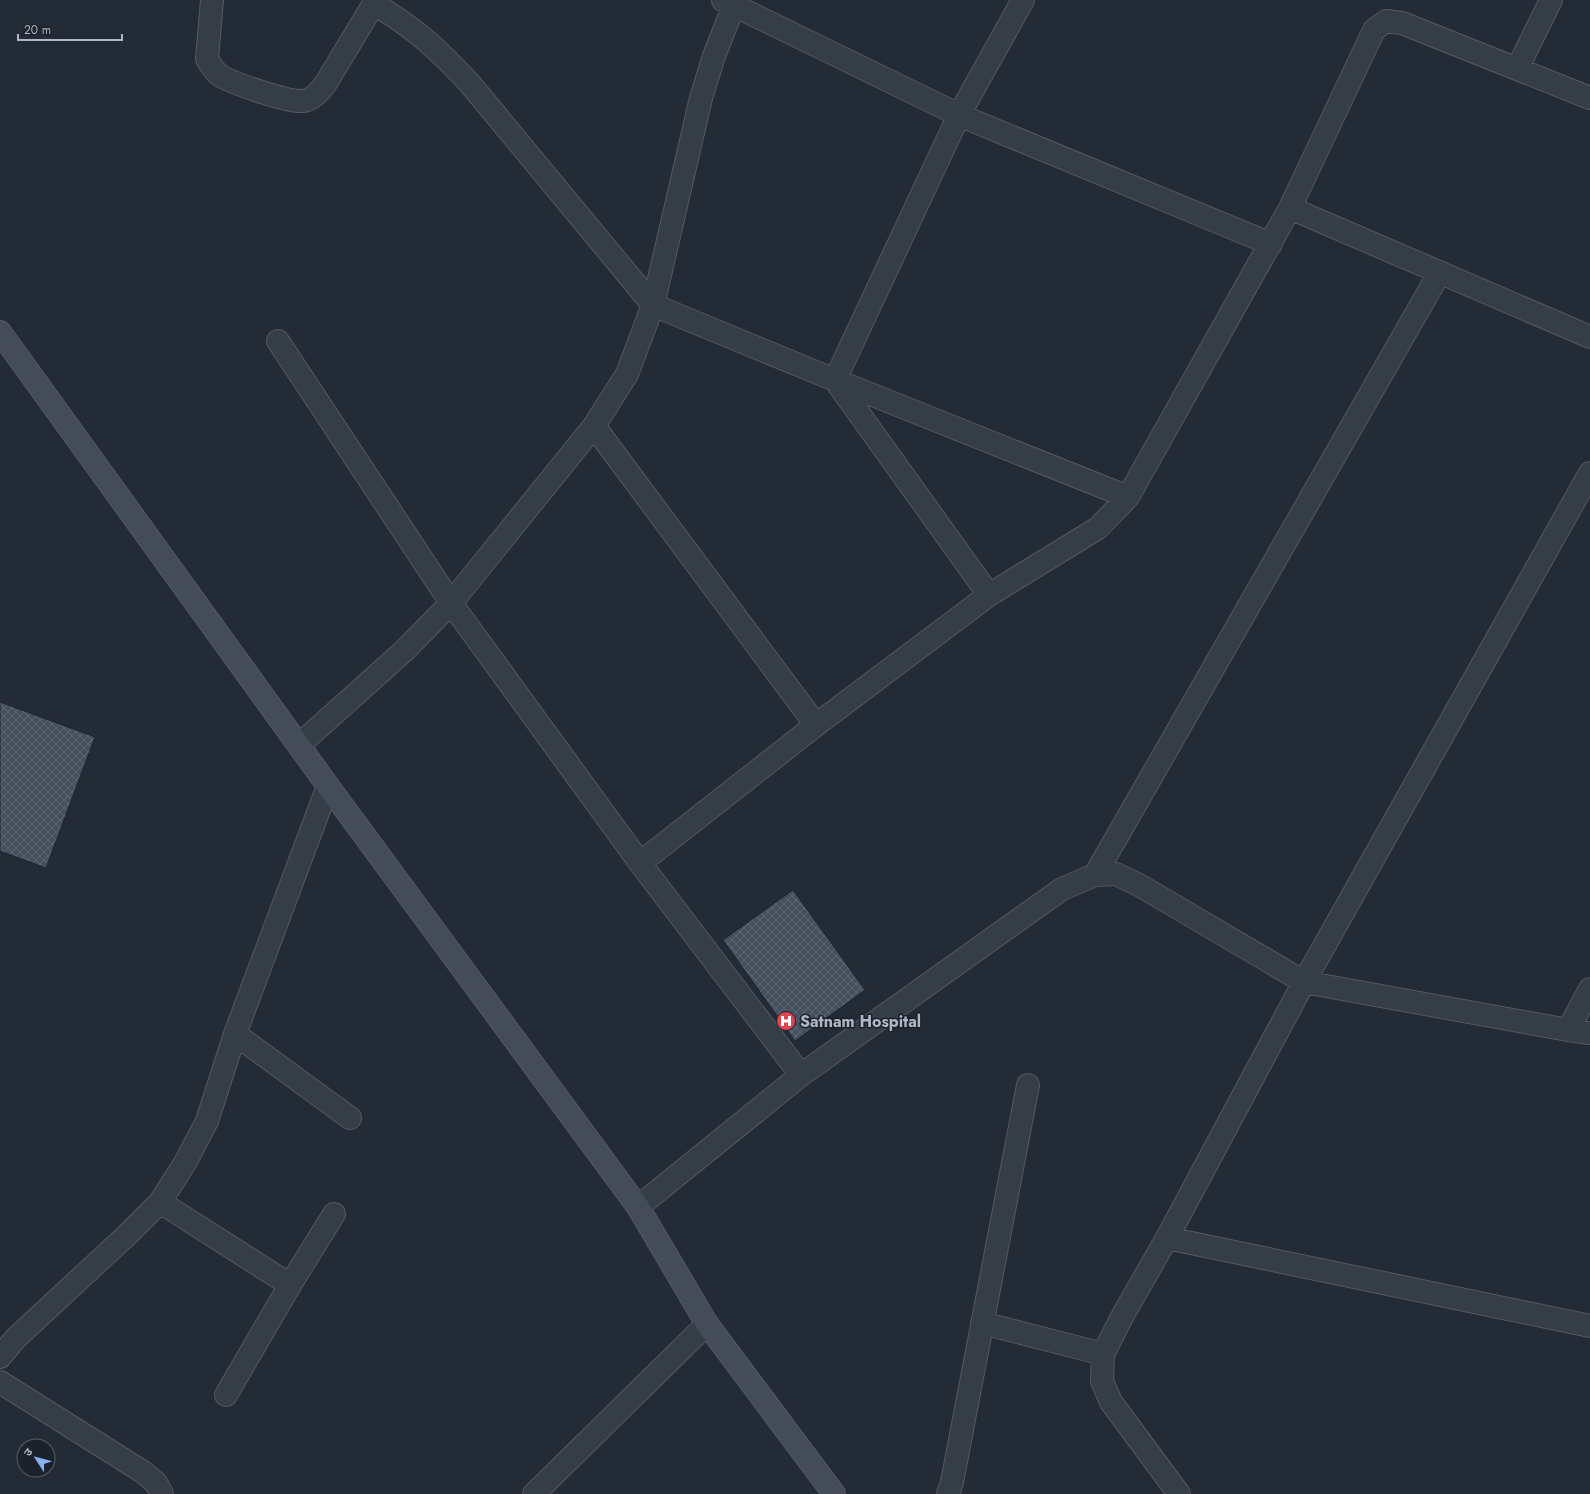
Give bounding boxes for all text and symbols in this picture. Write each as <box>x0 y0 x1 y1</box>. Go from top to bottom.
scale bar <box>18 16 122 42</box>
text: 20 m <box>24 21 51 39</box>
hospital icon: Satnam Hospital <box>775 1010 797 1032</box>
place label: Satnam Hospital <box>800 1010 921 1033</box>
north arrow <box>16 1438 56 1478</box>
text: उ <box>20 1444 37 1459</box>

